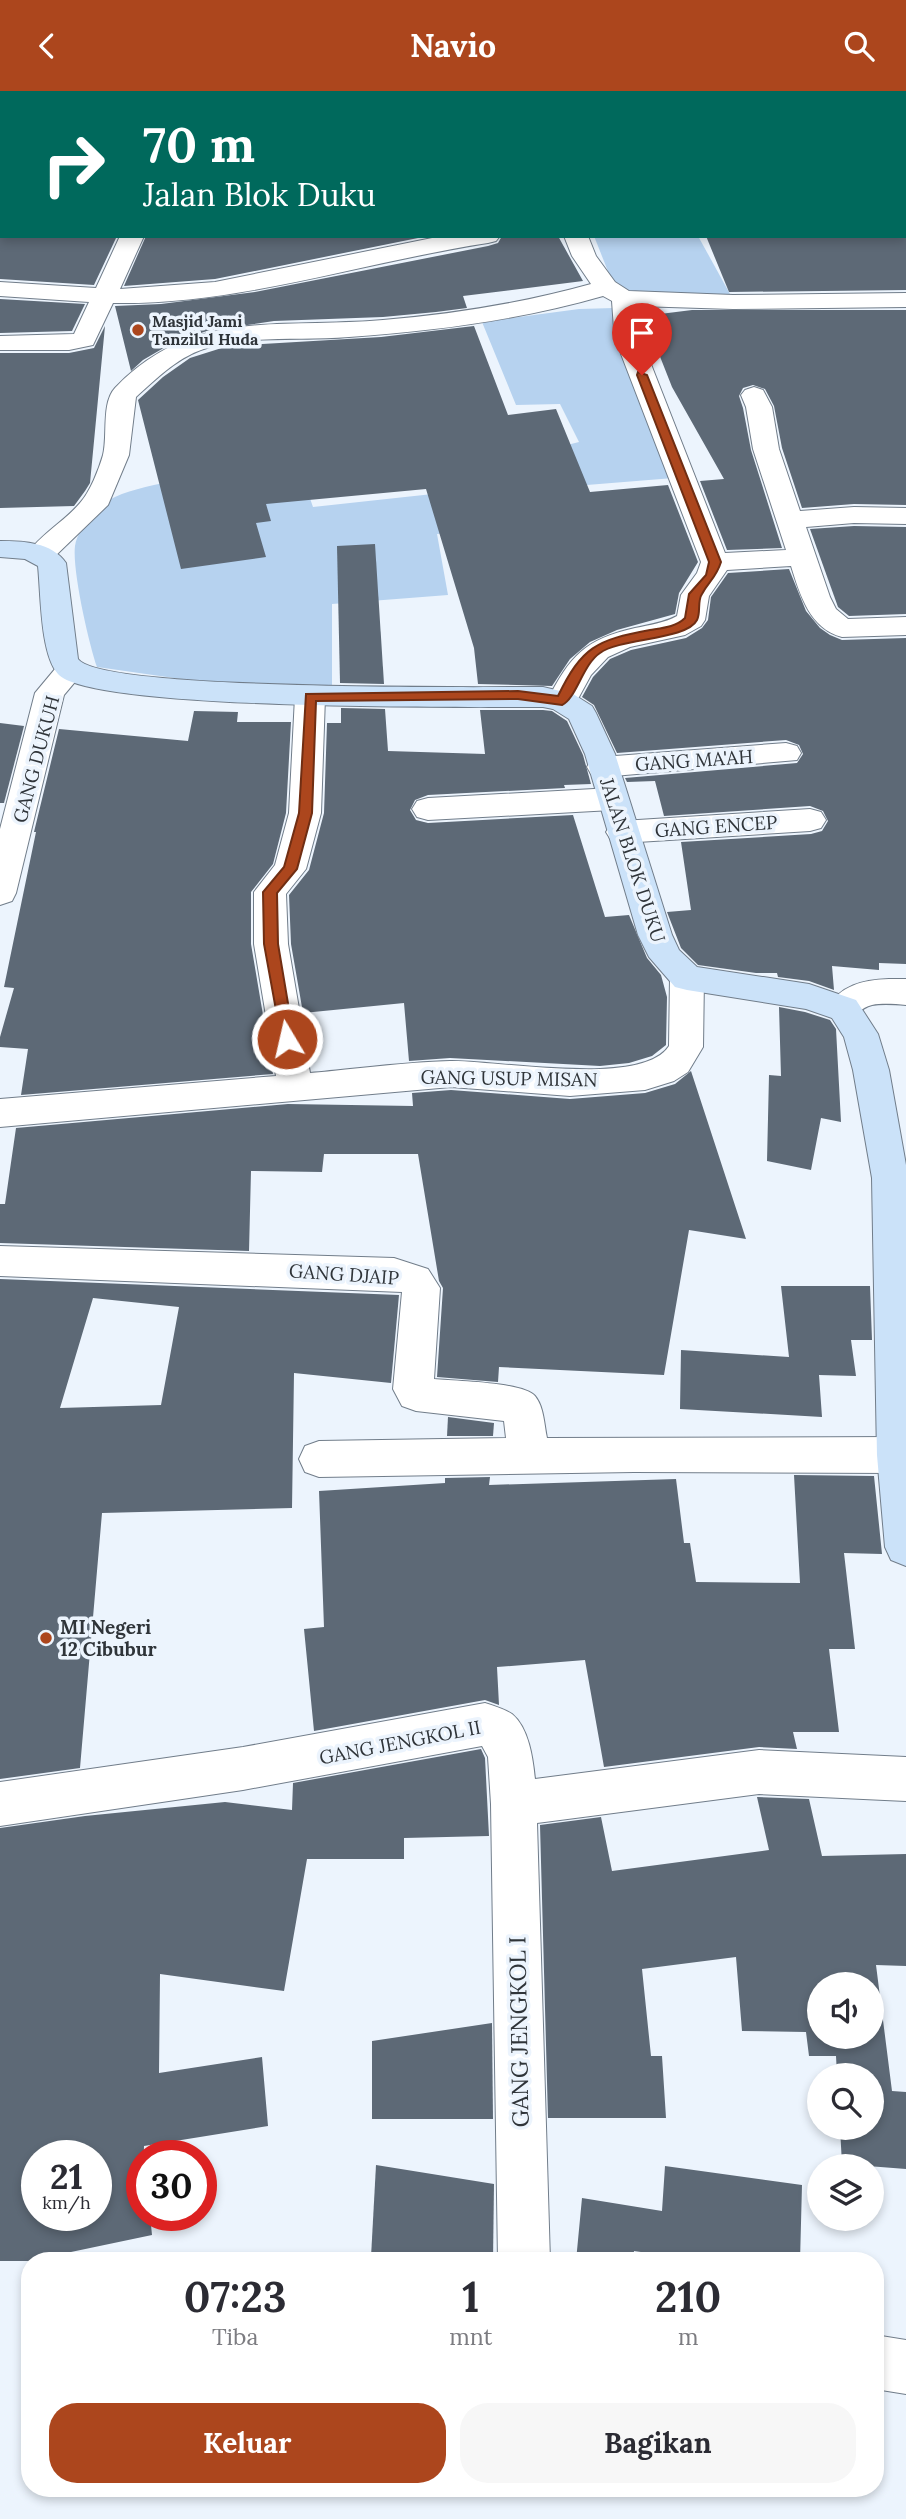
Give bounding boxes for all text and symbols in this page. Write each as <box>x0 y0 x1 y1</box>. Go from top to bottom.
text: Navio <box>410 25 496 66</box>
icon: back <box>28 27 66 65</box>
icon: search <box>840 27 878 65</box>
text: 70 m <box>143 113 255 175</box>
icon: right <box>28 119 119 210</box>
text: Jalan Blok Duku <box>143 174 376 215</box>
pin <box>612 303 672 375</box>
place label: Masjid Jami Tanzilul Huda <box>152 311 259 349</box>
icon: arrive <box>623 314 661 352</box>
marker: Masjid Jami Tanzilul Huda <box>130 322 146 338</box>
street label: GANG DUKUH <box>8 693 64 825</box>
street label: GANG MA'AH <box>634 744 754 776</box>
street label: JALAN BLOK DUKU <box>595 774 671 945</box>
street label: GANG ENCEP <box>654 810 779 842</box>
position arrow <box>250 1002 324 1076</box>
street label: GANG USUP MISAN <box>420 1064 598 1092</box>
street label: GANG DJAIP <box>288 1258 400 1290</box>
place label: MI Negeri 12 Cibubur <box>60 1615 157 1661</box>
marker: MI Negeri 12 Cibubur <box>38 1630 54 1646</box>
street label: GANG JENGKOL II <box>317 1715 483 1769</box>
street label: GANG JENGKOL I <box>502 1936 535 2128</box>
map controls <box>807 1972 884 2231</box>
button: sound <box>807 1972 884 2049</box>
button: search <box>807 2063 884 2140</box>
speed limit sign: 30 <box>126 2140 217 2231</box>
text: 21 <box>50 2154 83 2199</box>
button: layers <box>807 2154 884 2231</box>
text: km/h <box>42 2191 91 2214</box>
text: 07:23 <box>184 2270 287 2324</box>
text: 1 <box>462 2270 479 2324</box>
text: 210 <box>655 2270 721 2324</box>
text: Tiba <box>212 2322 258 2351</box>
text: mnt <box>449 2322 492 2351</box>
text: m <box>678 2322 698 2351</box>
button: Keluar <box>49 2403 446 2483</box>
button: Bagikan <box>460 2403 856 2483</box>

